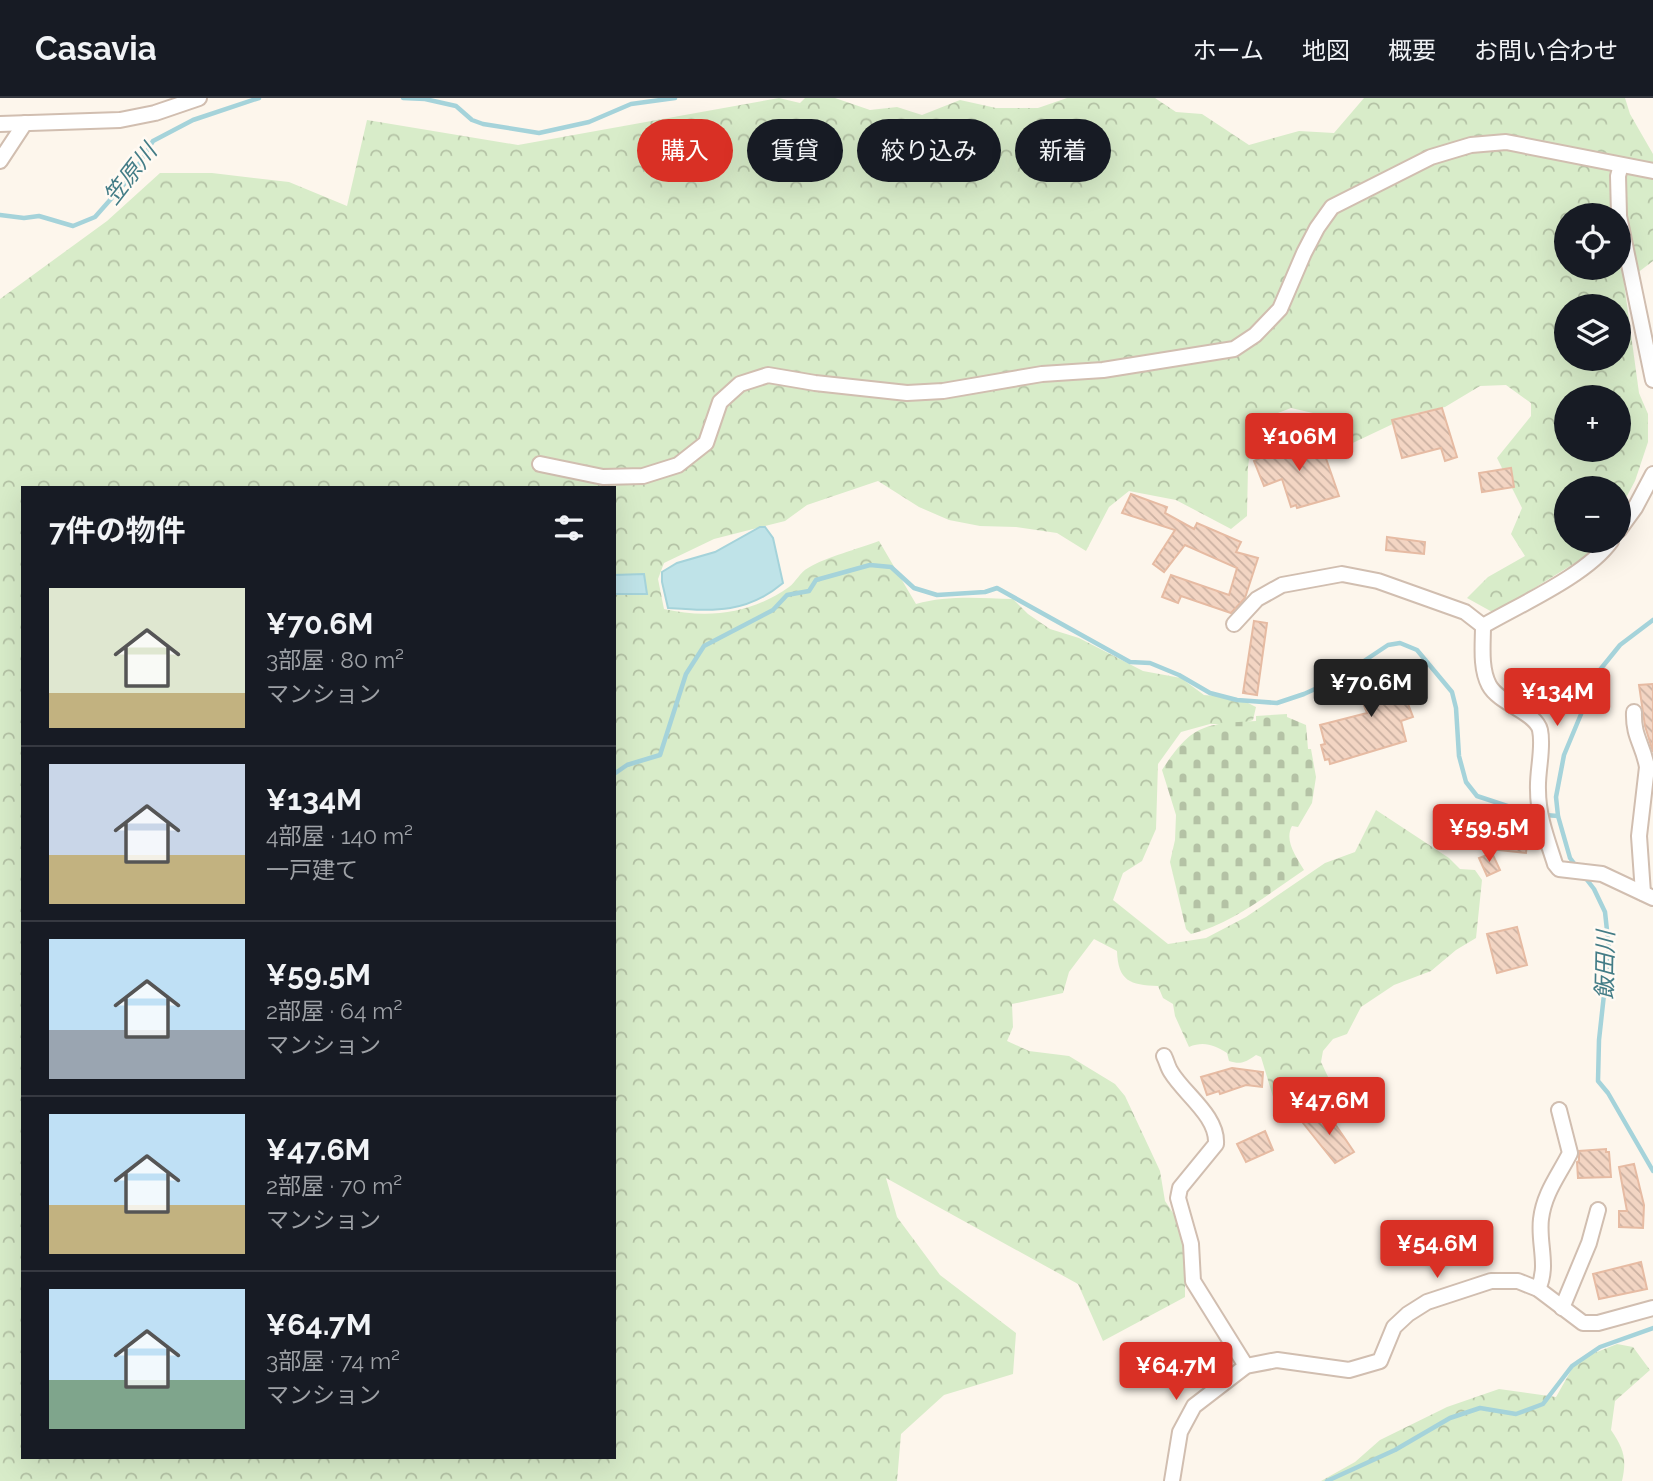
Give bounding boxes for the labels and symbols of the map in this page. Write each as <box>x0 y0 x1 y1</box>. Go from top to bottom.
water label: 笠原川 <box>98 136 163 209</box>
pin: ¥106M <box>1250 414 1348 473</box>
pin: ¥70.6M <box>1314 660 1428 719</box>
pin: ¥134M <box>1508 668 1606 728</box>
pin: ¥59.5M <box>1432 804 1546 864</box>
water label: 飯田川 <box>1590 927 1619 1000</box>
pin: ¥47.6M <box>1272 1077 1386 1137</box>
pin: ¥54.6M <box>1380 1220 1494 1280</box>
pin: ¥64.7M <box>1119 1342 1233 1402</box>

